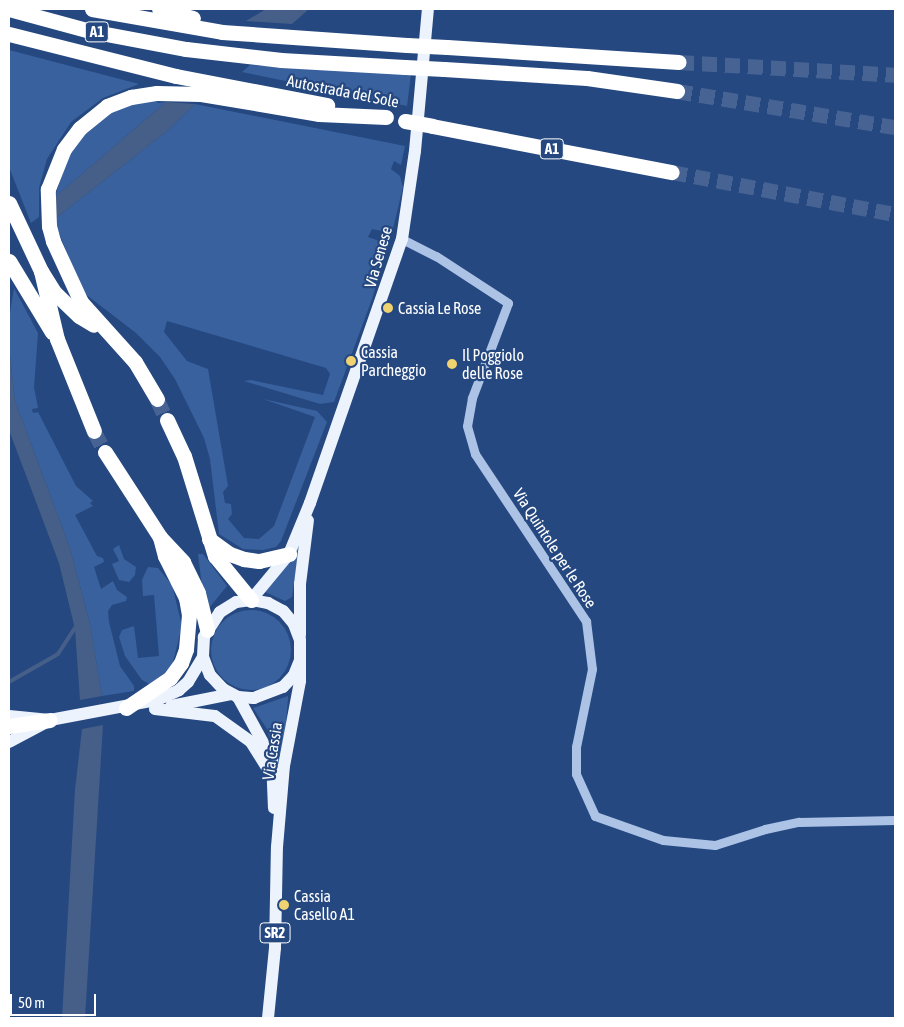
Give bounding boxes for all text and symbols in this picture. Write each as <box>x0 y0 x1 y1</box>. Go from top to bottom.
road number: A1 <box>84 20 110 44</box>
street label: Autostrada del Sole <box>285 71 401 111</box>
road number: A1 <box>540 136 564 162</box>
street label: Via Senese <box>360 224 396 290</box>
place label: Cassia Le Rose <box>398 298 481 318</box>
marker: Cassia Le Rose <box>382 302 394 314</box>
place label: Cassia Parcheggio <box>361 342 426 380</box>
place label: Il Poggiolo delle Rose <box>462 345 524 383</box>
marker: Cassia Parcheggio <box>345 355 357 367</box>
marker: Il Poggiolo delle Rose <box>446 358 458 370</box>
street label: Via Quintole per le Rose <box>509 485 601 611</box>
street label: Via Cassia <box>258 721 286 781</box>
place label: Cassia Casello A1 <box>294 886 355 924</box>
marker: Cassia Casello A1 <box>278 899 290 911</box>
road number: SR2 <box>259 920 291 946</box>
scale bar <box>12 984 99 1016</box>
text: 50 m <box>18 994 45 1011</box>

